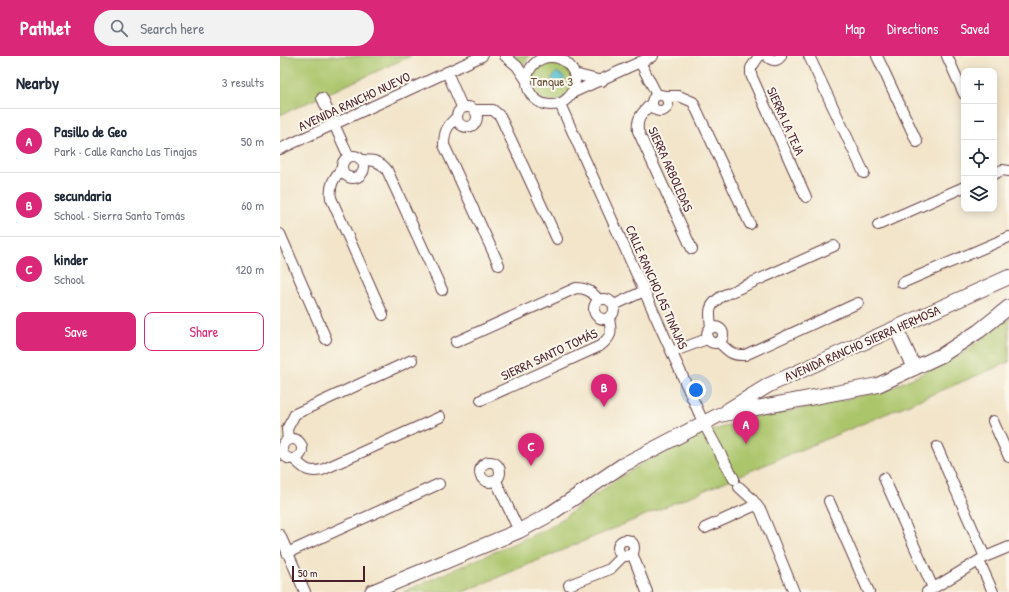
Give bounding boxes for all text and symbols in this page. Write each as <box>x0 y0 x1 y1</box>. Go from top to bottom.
search box <box>94 10 374 46</box>
text: Pathlet <box>20 15 70 41</box>
icon: search <box>108 17 130 39</box>
text: Search here <box>140 18 204 39</box>
text: Map <box>845 19 865 38</box>
text: Directions <box>887 19 938 38</box>
text: Saved <box>960 19 989 38</box>
street label: AVENIDA RANCHO NUEVO <box>295 67 413 135</box>
map controls <box>961 68 997 212</box>
button: + <box>961 68 997 104</box>
text: Nearby <box>16 71 59 94</box>
park label: Tanque 3 <box>531 72 573 90</box>
text: 3 results <box>222 73 264 91</box>
street label: SIERRA LA TEJA <box>763 84 809 159</box>
button: − <box>961 104 997 140</box>
text: Pasillo de Geo <box>54 121 127 142</box>
street label: SIERRA ARBOLEDAS <box>644 124 698 214</box>
text: A <box>26 132 32 150</box>
text: 50 m <box>241 132 264 150</box>
button: locate <box>961 140 997 176</box>
text: Park · Calle Rancho Las Tinajas <box>54 142 197 160</box>
button: layers <box>961 176 997 212</box>
text: secundaria <box>54 185 111 206</box>
text: B <box>26 196 32 214</box>
text: 60 m <box>241 196 264 214</box>
text: School · Sierra Santo Tomás <box>54 206 185 224</box>
street label: CALLE RANCHO LAS TINAJAS <box>622 222 693 352</box>
text: kinder <box>54 249 88 270</box>
text: C <box>25 260 33 278</box>
text: 120 m <box>236 260 264 278</box>
text: School <box>54 270 84 288</box>
street label: AVENIDA RANCHO SIERRA HERMOSA <box>781 300 943 385</box>
button: Save <box>16 312 136 351</box>
button: Share <box>144 312 264 351</box>
street label: SIERRA SANTO TOMÁS <box>498 324 600 384</box>
pin: B <box>591 374 617 407</box>
your location <box>686 380 706 400</box>
pin: A <box>733 411 759 444</box>
pin: C <box>518 433 544 466</box>
scale bar <box>292 564 365 583</box>
text: 50 m <box>298 566 318 580</box>

